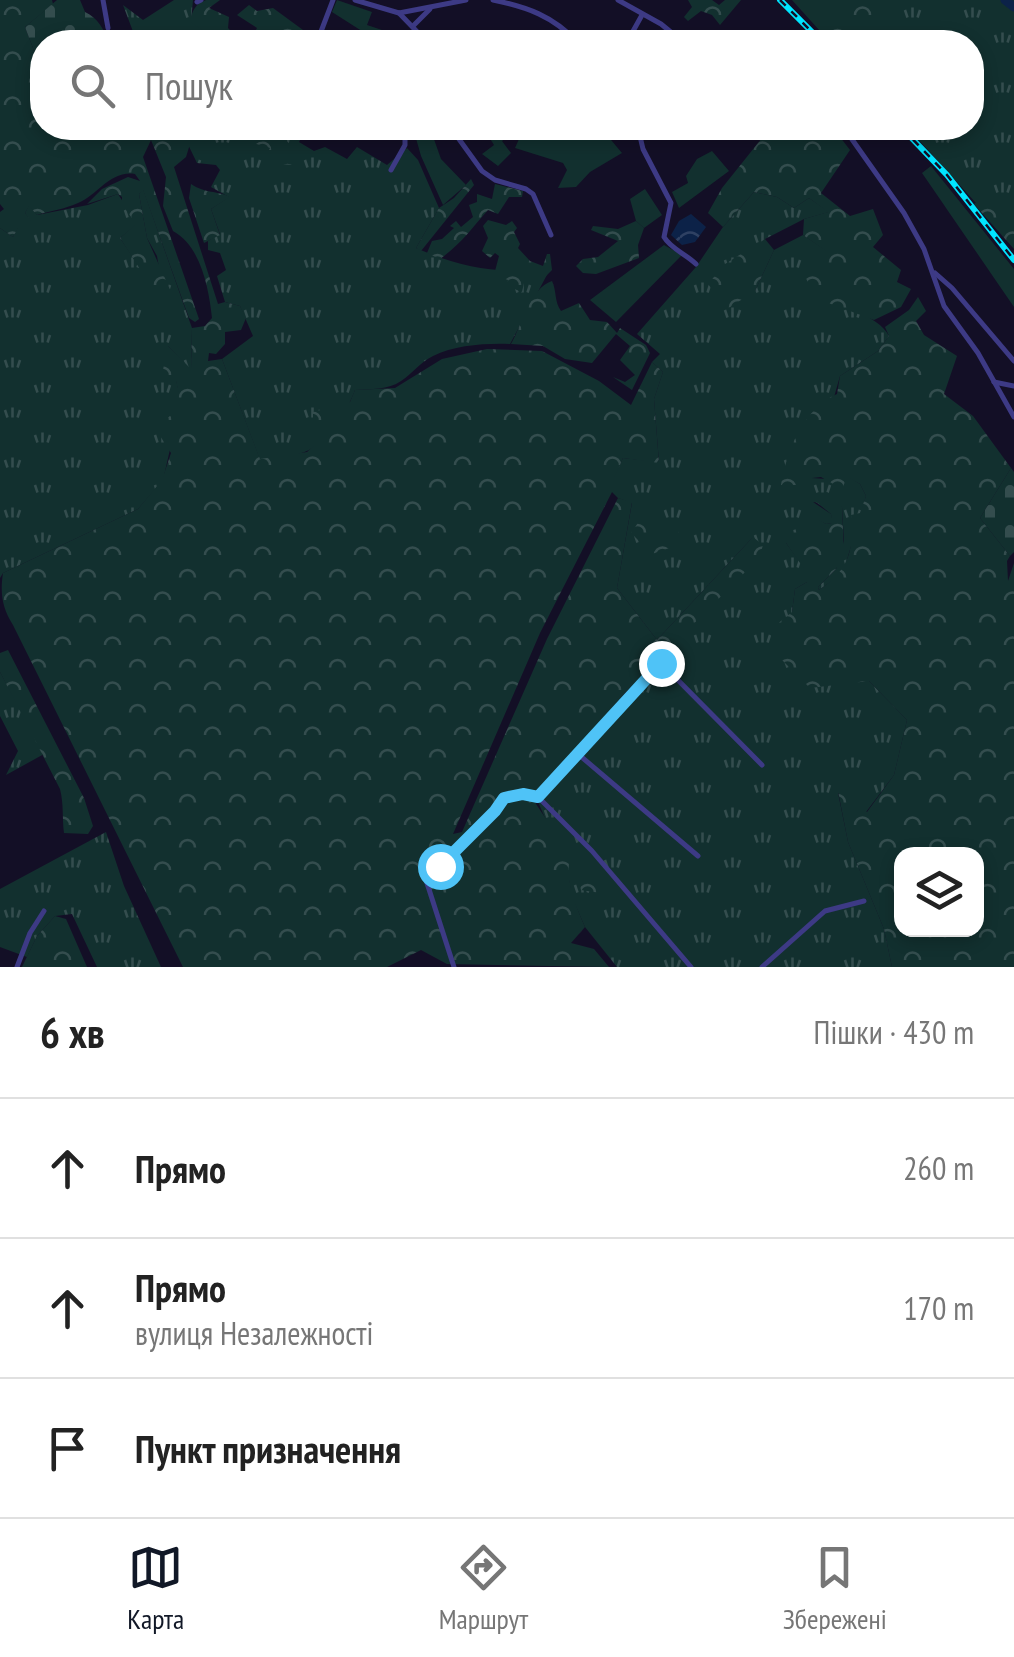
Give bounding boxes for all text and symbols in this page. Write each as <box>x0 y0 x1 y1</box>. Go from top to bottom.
search box <box>30 30 984 140</box>
icon: search <box>65 58 120 113</box>
text: Пошук <box>145 61 233 110</box>
route end <box>639 641 685 687</box>
route start <box>418 844 464 890</box>
map controls <box>894 847 984 937</box>
button: layers <box>894 847 984 937</box>
text: 6 хв <box>40 1005 105 1060</box>
text: Пішки · 430 m <box>814 1011 974 1053</box>
icon: ahead <box>40 1141 95 1196</box>
text: Прямо <box>135 1144 226 1193</box>
text: 260 m <box>903 1147 974 1189</box>
text: Прямо <box>135 1263 226 1312</box>
icon: ahead <box>40 1281 95 1336</box>
text: 170 m <box>903 1287 974 1329</box>
text: вулиця Незалежності <box>135 1312 374 1354</box>
icon: arrive <box>40 1421 95 1476</box>
text: Пункт призначення <box>135 1424 401 1473</box>
tab: Карта <box>127 1540 184 1637</box>
tab: Маршрут <box>439 1540 528 1637</box>
tab: Збережені <box>783 1540 887 1637</box>

